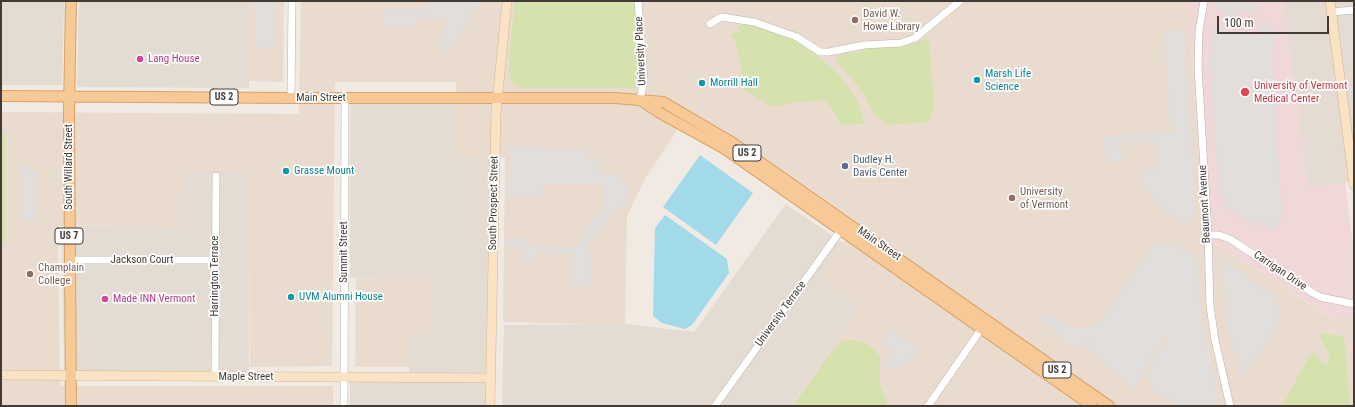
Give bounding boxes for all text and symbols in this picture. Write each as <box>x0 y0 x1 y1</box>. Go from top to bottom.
place label: David W. Howe Library <box>863 7 920 33</box>
scale bar <box>1219 8 1331 34</box>
marker: David W. Howe Library <box>850 15 860 25</box>
street label: University Place <box>633 16 649 86</box>
text: 100 m <box>1224 16 1254 30</box>
place label: Lang House <box>148 52 200 66</box>
marker: Lang House <box>135 54 145 64</box>
place label: Marsh Life Science <box>985 67 1031 93</box>
marker: Marsh Life Science <box>972 75 982 85</box>
place label: Morrill Hall <box>710 76 758 90</box>
marker: Morrill Hall <box>697 78 707 88</box>
place label: University of Vermont Medical Center <box>1254 79 1347 105</box>
marker: University of Vermont Medical Center <box>1239 86 1251 98</box>
road number: US 2 <box>210 89 238 105</box>
street label: Main Street <box>296 91 346 105</box>
street label: South Willard Street <box>62 124 76 210</box>
road number: US 2 <box>733 145 761 161</box>
place label: Dudley H. Davis Center <box>853 153 908 179</box>
street label: South Prospect Street <box>487 156 501 250</box>
marker: Dudley H. Davis Center <box>840 161 850 171</box>
place label: Grasse Mount <box>294 164 354 178</box>
street label: Beaumont Avenue <box>1196 165 1214 243</box>
marker: Grasse Mount <box>281 166 291 176</box>
place label: University of Vermont <box>1020 185 1068 211</box>
marker: University of Vermont <box>1007 193 1017 203</box>
street label: Summit Street <box>337 221 351 283</box>
street label: Main Street <box>855 224 903 264</box>
road number: US 7 <box>55 228 83 244</box>
street label: Harrington Terrace <box>208 236 222 316</box>
street label: Carrigan Drive <box>1251 248 1309 294</box>
street label: Jackson Court <box>111 253 173 267</box>
place label: Champlain College <box>38 261 84 287</box>
marker: Champlain College <box>25 269 35 279</box>
street label: University Terrace <box>753 279 809 349</box>
place label: UVM Alumni House <box>299 290 383 304</box>
place label: Made INN Vermont <box>113 292 195 306</box>
marker: UVM Alumni House <box>286 292 296 302</box>
marker: Made INN Vermont <box>100 294 110 304</box>
road number: US 2 <box>1043 362 1071 378</box>
street label: Maple Street <box>219 370 273 384</box>

